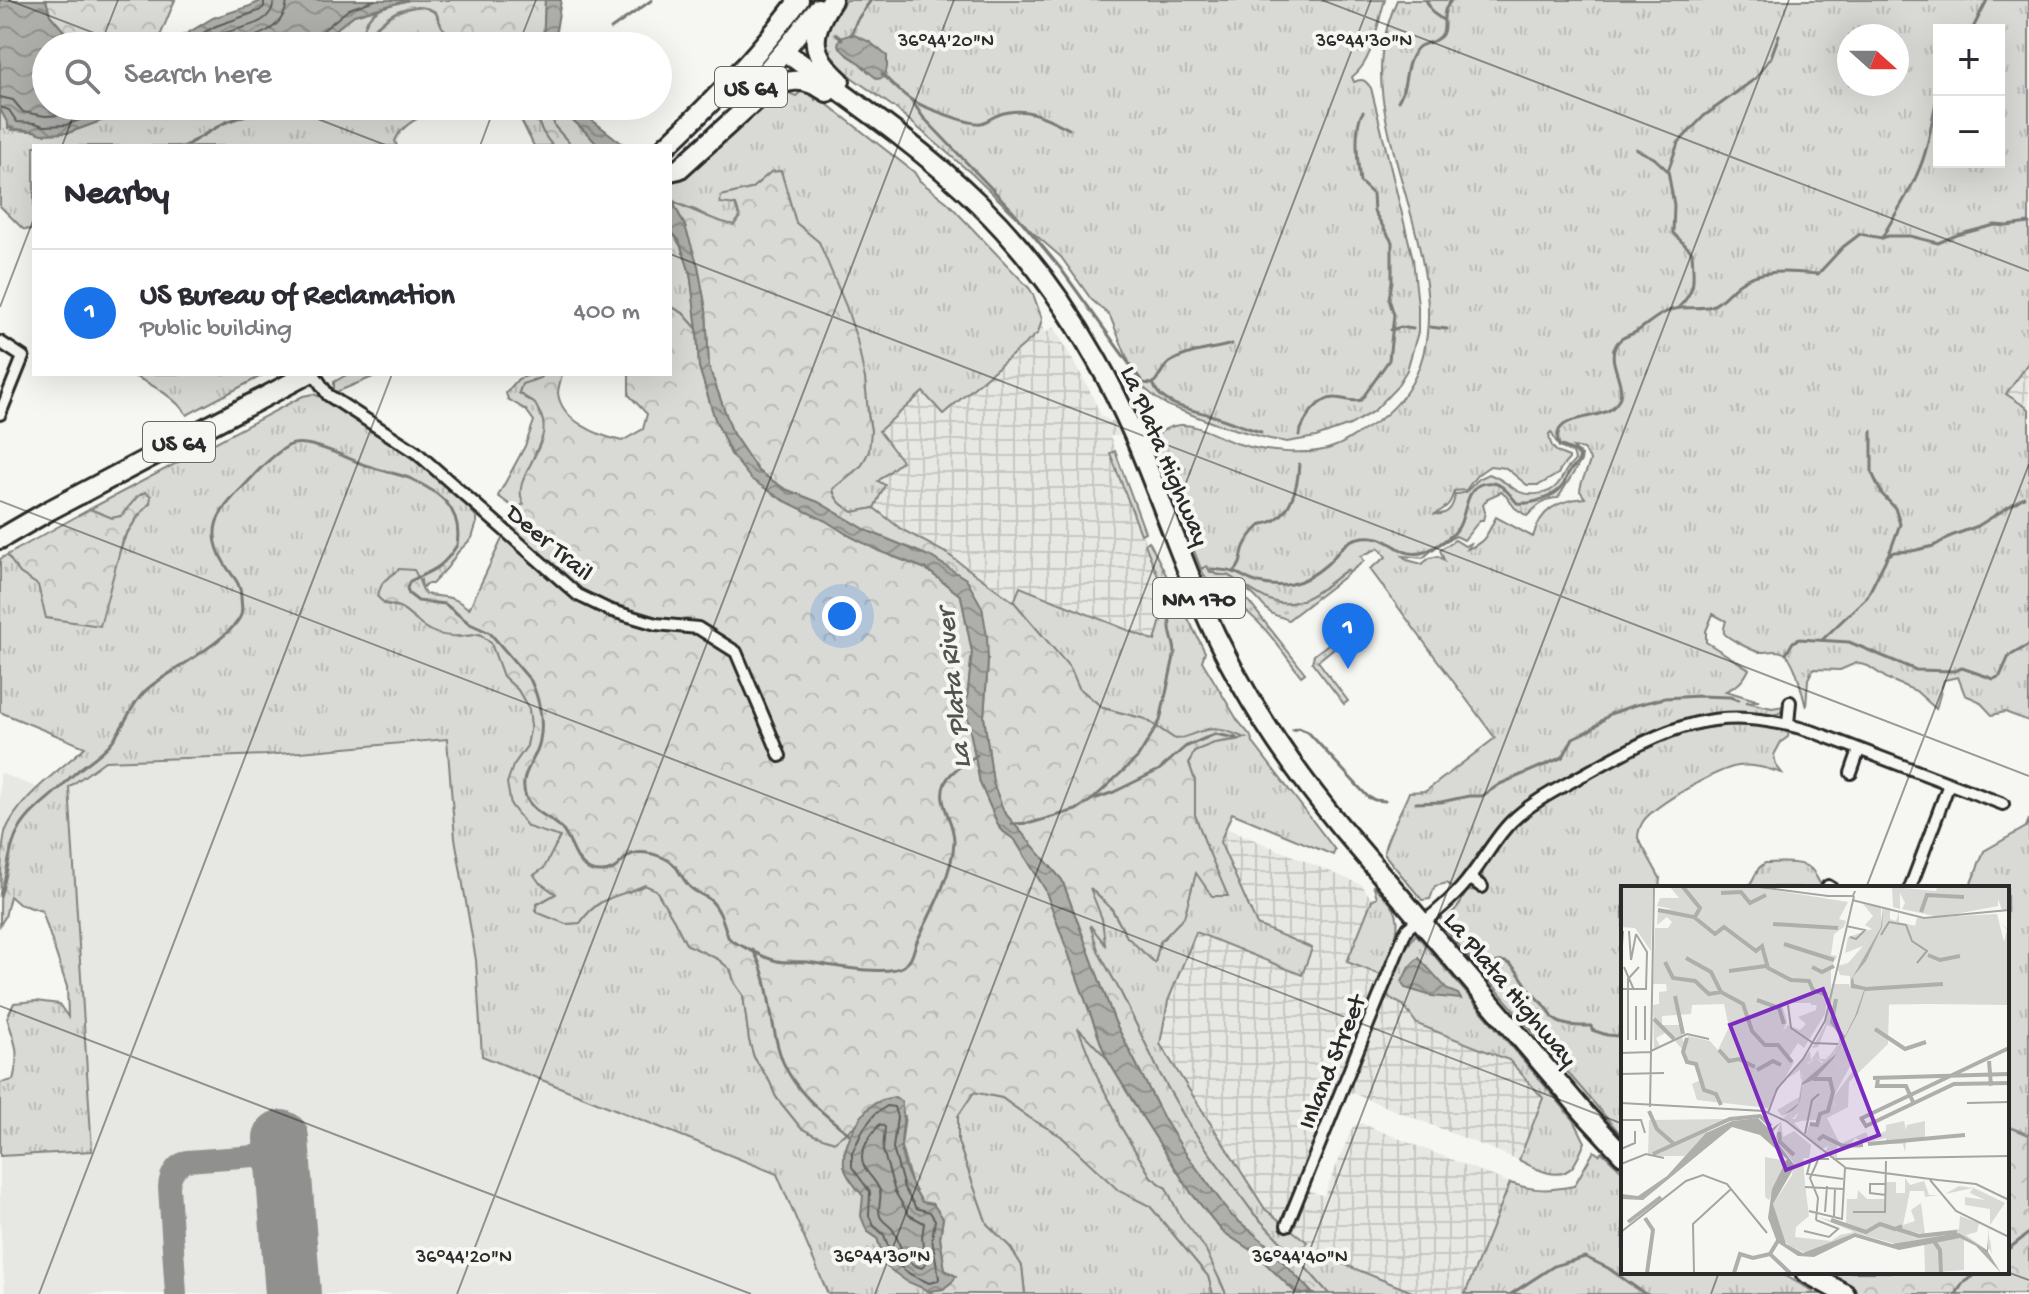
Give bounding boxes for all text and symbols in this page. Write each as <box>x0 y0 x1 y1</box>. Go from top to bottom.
north arrow <box>1837 24 1909 96</box>
map controls <box>1933 24 2005 168</box>
button: + <box>1933 24 2005 96</box>
text: 36°44'20"N <box>897 31 994 54</box>
text: 36°44'30"N <box>1315 31 1412 54</box>
search box <box>32 32 672 120</box>
icon: search <box>60 54 104 98</box>
text: Search here <box>124 59 272 94</box>
road number: US 64 <box>715 67 787 107</box>
button: − <box>1933 96 2005 168</box>
text: Nearby <box>64 176 169 216</box>
text: US Bureau of Reclamation <box>140 280 455 315</box>
text: 1 <box>85 298 95 329</box>
text: 400 m <box>574 298 640 329</box>
text: Public building <box>140 315 292 346</box>
street label: La Plata Highway <box>1111 362 1215 552</box>
road number: US 64 <box>143 422 215 462</box>
street label: Deer Trail <box>497 498 598 590</box>
road number: NM 170 <box>1153 578 1245 618</box>
your location <box>822 596 862 636</box>
water label: La Plata River <box>930 602 980 770</box>
pin: 1 <box>1322 603 1374 669</box>
inset map <box>1621 886 2009 1274</box>
street label: La Plata Highway <box>1435 907 1582 1075</box>
street label: Inland Street <box>1293 989 1376 1134</box>
text: 36°44'20"N <box>415 1247 512 1270</box>
text: 36°44'30"N <box>833 1247 930 1270</box>
text: 36°44'40"N <box>1251 1247 1348 1270</box>

